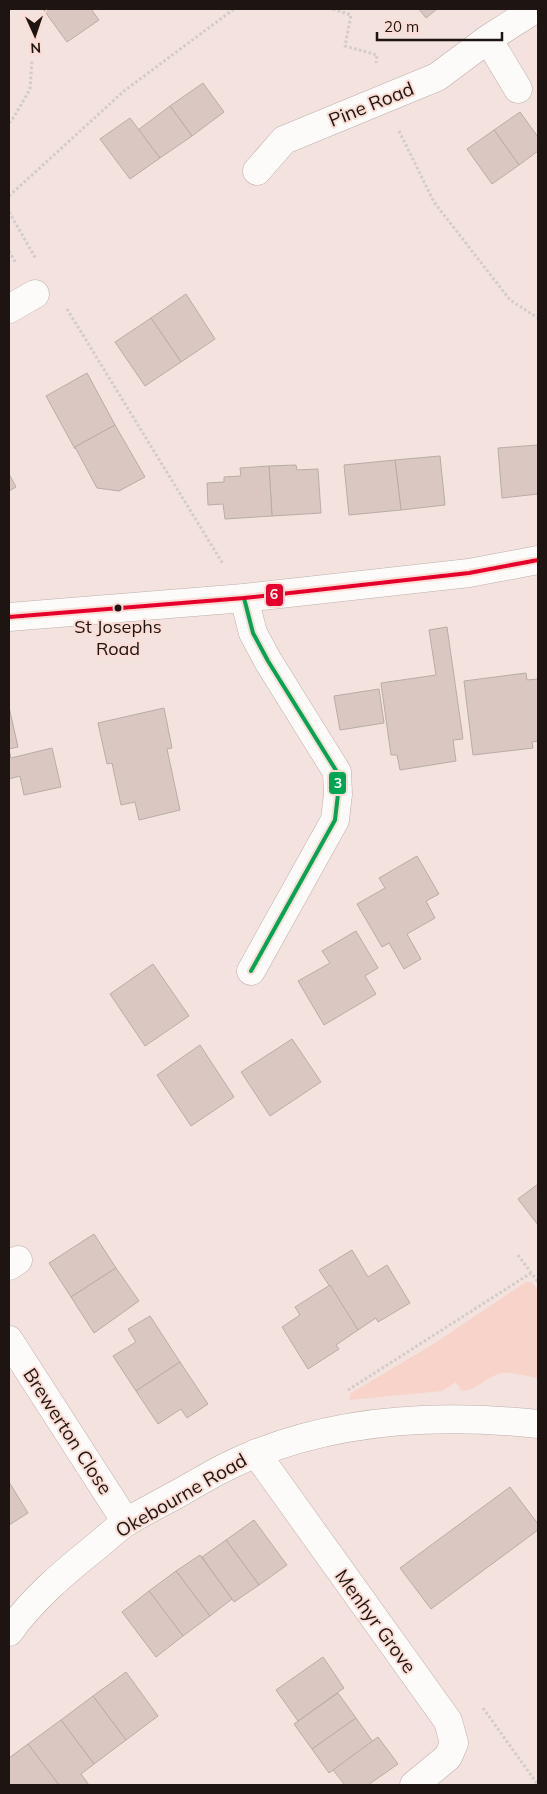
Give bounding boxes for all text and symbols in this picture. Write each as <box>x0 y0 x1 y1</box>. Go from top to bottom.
north arrow <box>10 10 60 60</box>
scale bar <box>377 10 502 42</box>
text: 20 m <box>384 17 419 36</box>
text: N <box>30 39 41 57</box>
street label: Pine Road <box>325 76 417 132</box>
line badge: 6 <box>265 583 284 607</box>
text: 6 <box>270 585 278 603</box>
marker: St Josephs Road <box>113 603 123 613</box>
place label: St Josephs Road <box>74 615 162 660</box>
line badge: 3 <box>328 771 347 795</box>
text: 3 <box>334 774 342 792</box>
street label: Brewerton Close <box>18 1363 118 1499</box>
street label: Okebourne Road <box>111 1448 251 1542</box>
street label: Menhyr Grove <box>330 1564 422 1678</box>

